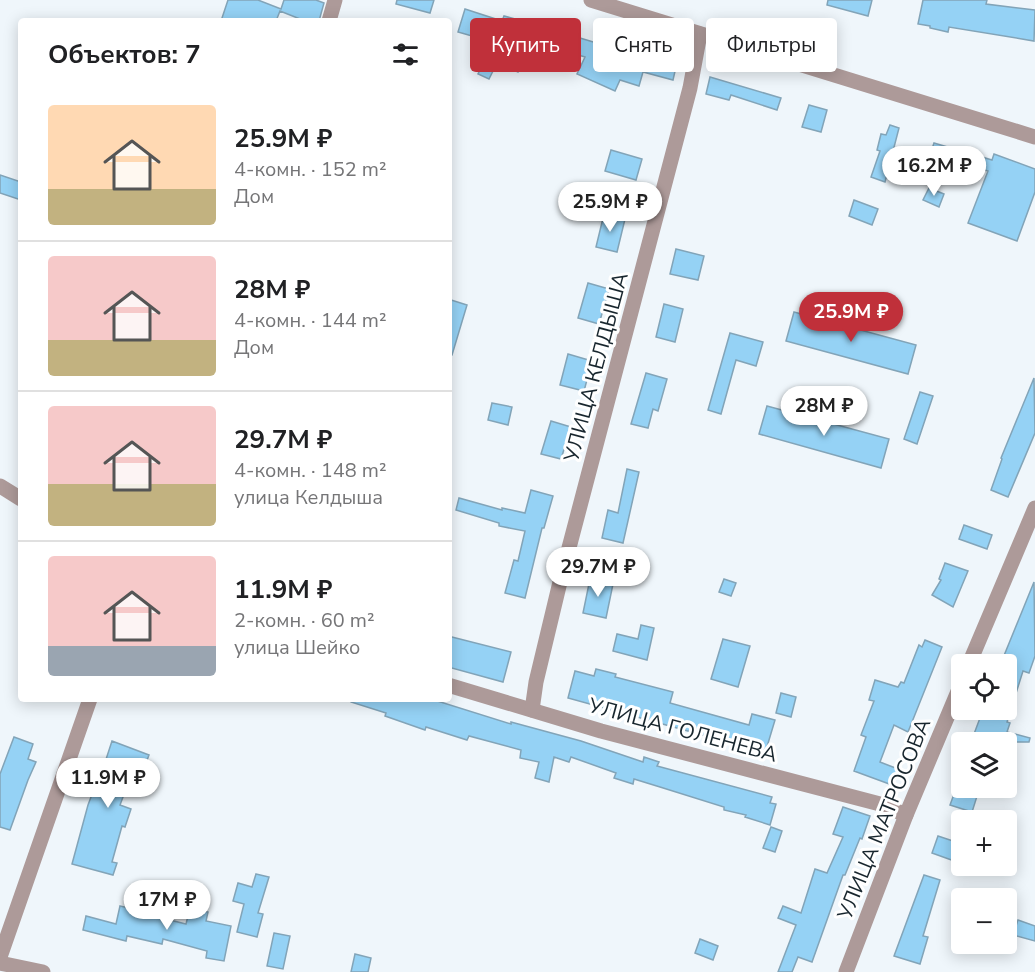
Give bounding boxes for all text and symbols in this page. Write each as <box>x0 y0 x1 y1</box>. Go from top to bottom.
chip: Купить <box>470 18 581 72</box>
chip: Снять <box>593 18 694 72</box>
chip: Фильтры <box>706 18 837 72</box>
text: Объектов: 7 <box>48 37 201 72</box>
icon: filters <box>389 38 422 71</box>
text: 25.9M ₽ <box>234 121 332 156</box>
icon: home <box>96 129 168 201</box>
pin: 16.2M ₽ <box>879 146 989 197</box>
text: 16.2M ₽ <box>896 152 972 179</box>
text: 4-комн. · 152 m² <box>234 156 387 183</box>
pin: 25.9M ₽ <box>555 182 665 233</box>
text: Дом <box>234 183 274 210</box>
text: 25.9M ₽ <box>572 188 648 215</box>
street label: УЛИЦА КЕЛДЫША <box>557 269 635 466</box>
text: 28M ₽ <box>234 272 310 307</box>
icon: home <box>96 280 168 352</box>
pin: 25.9M ₽ <box>796 292 906 343</box>
text: 25.9M ₽ <box>813 298 889 325</box>
text: 4-комн. · 144 m² <box>234 307 387 334</box>
text: Дом <box>234 334 274 361</box>
pin: 28M ₽ <box>782 386 866 437</box>
text: 28M ₽ <box>795 392 853 419</box>
text: 29.7M ₽ <box>234 422 332 457</box>
icon: home <box>96 430 168 502</box>
text: 4-комн. · 148 m² <box>234 457 387 484</box>
text: улица Келдыша <box>234 484 383 511</box>
pin: 29.7M ₽ <box>543 547 653 598</box>
text: 29.7M ₽ <box>560 553 636 580</box>
text: 11.9M ₽ <box>234 572 332 607</box>
icon: home <box>96 580 168 652</box>
text: 2-комн. · 60 m² <box>234 607 375 634</box>
text: улица Шейко <box>234 634 360 661</box>
map controls <box>951 654 1017 954</box>
button: locate <box>951 654 1017 720</box>
street label: УЛИЦА ГОЛЕНЕВА <box>584 691 781 769</box>
street label: УЛИЦА МАТРОСОВА <box>830 714 937 925</box>
button: layers <box>951 732 1017 798</box>
pin: 11.9M ₽ <box>53 758 163 809</box>
text: 11.9M ₽ <box>70 764 146 791</box>
button: + <box>951 810 1017 876</box>
pin: 17M ₽ <box>125 880 209 931</box>
text: 17M ₽ <box>138 886 196 913</box>
button: − <box>951 888 1017 954</box>

